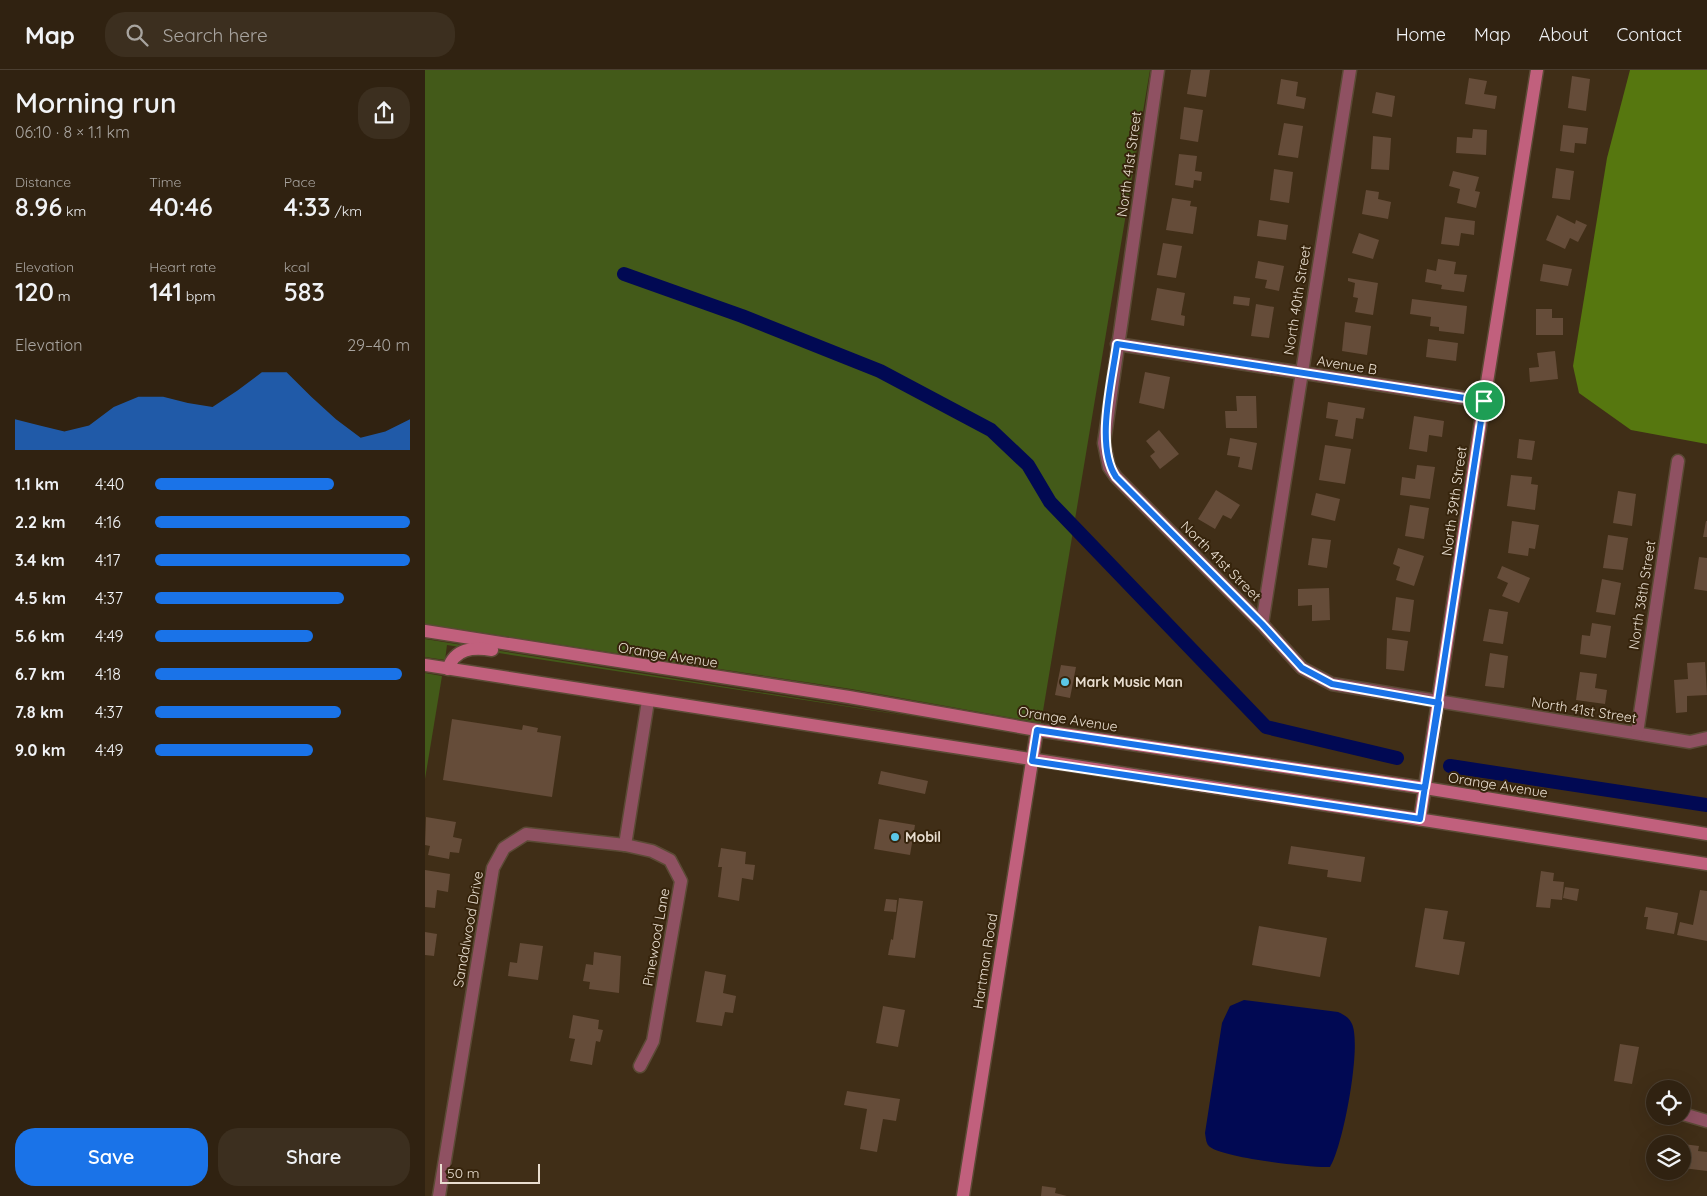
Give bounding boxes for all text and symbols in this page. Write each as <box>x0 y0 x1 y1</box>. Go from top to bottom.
search box <box>105 12 455 57</box>
text: Map <box>25 20 75 50</box>
icon: search <box>123 21 151 49</box>
text: Search here <box>163 23 268 47</box>
text: Home <box>1396 23 1446 46</box>
text: Map <box>1474 23 1511 46</box>
text: About <box>1539 23 1589 46</box>
text: Contact <box>1617 23 1682 46</box>
text: Morning run <box>15 85 176 120</box>
button: share <box>358 87 410 139</box>
street label: North 41st Street <box>1113 110 1145 218</box>
text: 06:10 · 8 × 1.1 km <box>15 122 130 142</box>
text: Distance <box>15 173 71 191</box>
text: Time <box>149 173 181 191</box>
text: Pace <box>284 173 316 191</box>
text: 8.96 <box>15 191 62 222</box>
text: 40:46 <box>149 191 213 222</box>
text: 4:33 <box>284 191 331 222</box>
text: km <box>62 202 86 220</box>
text: /km <box>331 202 362 220</box>
street label: North 40th Street <box>1279 244 1315 356</box>
text: Elevation <box>15 258 74 276</box>
text: Heart rate <box>149 258 216 276</box>
text: kcal <box>284 258 310 276</box>
text: 120 <box>15 276 54 307</box>
text: 141 <box>149 276 182 307</box>
text: 583 <box>284 276 325 307</box>
text: m <box>54 287 70 305</box>
text: bpm <box>182 287 216 305</box>
text: Elevation <box>15 335 82 355</box>
text: 29–40 m <box>347 335 410 355</box>
street label: Avenue B <box>1316 351 1378 379</box>
pin <box>1463 380 1505 422</box>
icon: arrive <box>1470 387 1498 415</box>
street label: North 39th Street <box>1437 445 1471 557</box>
text: 1.1 km <box>15 474 59 494</box>
text: 4:40 <box>95 474 124 494</box>
text: 2.2 km <box>15 512 66 532</box>
text: 4:16 <box>95 512 121 532</box>
street label: North 41st Street <box>1177 517 1265 605</box>
street label: North 38th Street <box>1624 539 1660 651</box>
text: 3.4 km <box>15 550 65 570</box>
text: 4:17 <box>95 550 121 570</box>
text: 4.5 km <box>15 588 66 608</box>
text: 4:37 <box>95 588 123 608</box>
text: 5.6 km <box>15 626 65 646</box>
text: 4:49 <box>95 626 123 646</box>
street label: Orange Avenue <box>617 638 719 672</box>
text: 6.7 km <box>15 664 65 684</box>
text: 4:18 <box>95 664 121 684</box>
place label: Mark Music Man <box>1075 673 1183 691</box>
marker: Mark Music Man <box>1059 676 1071 688</box>
street label: North 41st Street <box>1530 693 1638 727</box>
text: 7.8 km <box>15 702 64 722</box>
text: 4:37 <box>95 702 123 722</box>
street label: Orange Avenue <box>1017 702 1119 736</box>
text: 9.0 km <box>15 740 66 760</box>
text: 4:49 <box>95 740 123 760</box>
street label: Orange Avenue <box>1447 768 1549 802</box>
place label: Mobil <box>905 828 941 846</box>
marker: Mobil <box>889 831 901 843</box>
street label: Sandalwood Drive <box>449 869 487 989</box>
street label: Pinewood Lane <box>639 887 673 987</box>
street label: Hartman Road <box>969 912 1001 1010</box>
map controls <box>1646 1080 1691 1180</box>
button: locate <box>1646 1080 1691 1125</box>
button: Save <box>15 1128 208 1186</box>
button: Share <box>218 1128 410 1186</box>
button: layers <box>1646 1135 1691 1180</box>
scale bar <box>440 1161 540 1184</box>
text: 50 m <box>447 1164 480 1182</box>

